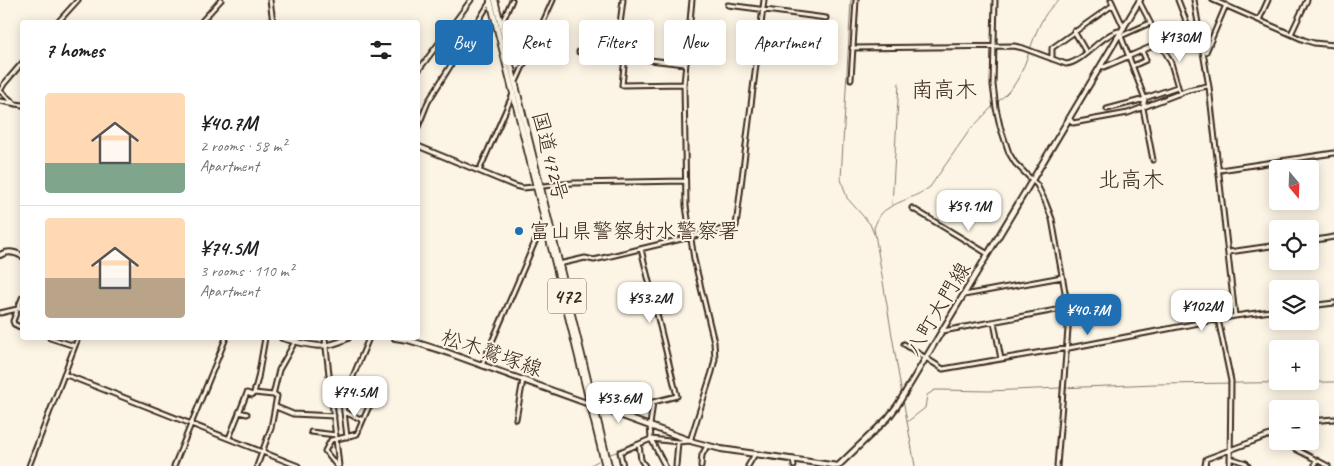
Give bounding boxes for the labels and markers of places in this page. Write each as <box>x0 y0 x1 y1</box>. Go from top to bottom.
pin: ¥130M <box>1145 20 1215 63</box>
pin: ¥59.1M <box>928 190 1010 232</box>
place label: 富山県警察射水警察署 <box>529 218 739 244</box>
marker: 富山県警察射水警察署 <box>513 225 525 237</box>
pin: ¥53.2M <box>609 282 691 324</box>
pin: ¥102M <box>1167 290 1237 332</box>
pin: ¥40.7M <box>1047 294 1129 336</box>
pin: ¥74.5M <box>314 376 396 418</box>
pin: ¥53.6M <box>578 382 660 424</box>

